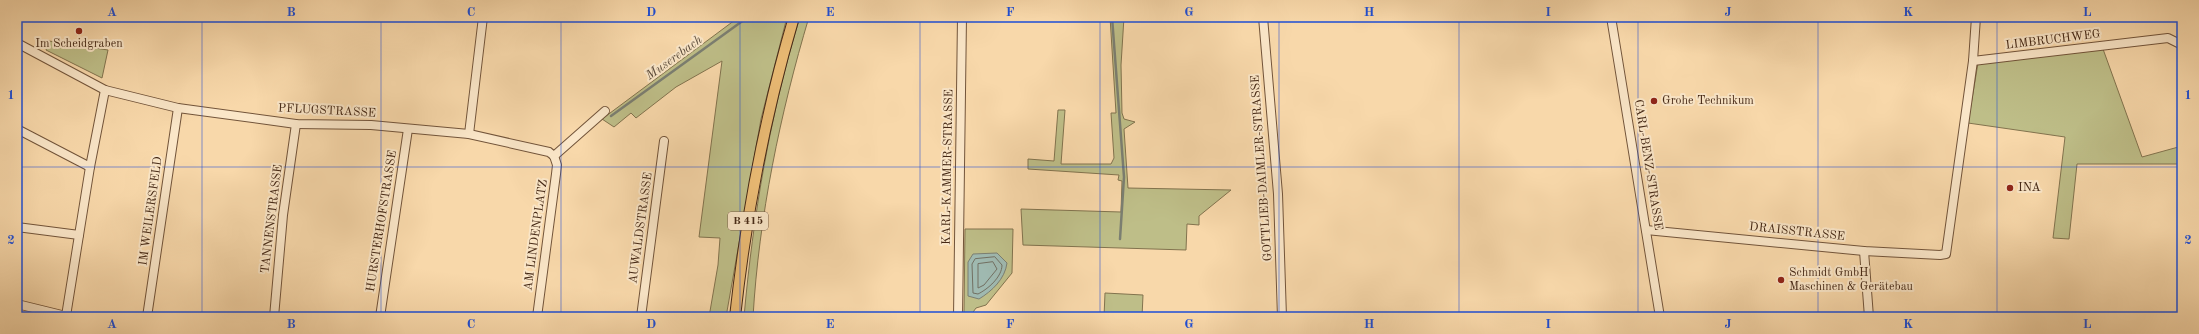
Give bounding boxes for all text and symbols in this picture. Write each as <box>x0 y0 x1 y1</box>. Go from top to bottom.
text: A <box>107 6 117 19</box>
text: B <box>286 6 296 19</box>
text: C <box>467 6 475 19</box>
text: D <box>646 6 656 19</box>
text: E <box>826 6 835 19</box>
text: F <box>1006 6 1015 19</box>
text: G <box>1184 6 1194 19</box>
text: H <box>1364 6 1375 19</box>
text: I <box>1545 6 1551 19</box>
text: J <box>1724 6 1732 19</box>
text: K <box>1903 6 1913 19</box>
text: L <box>2083 6 2092 19</box>
marker: Im Scheidgraben <box>74 26 84 36</box>
street label: LIMBRUCHWEG <box>2005 28 2101 52</box>
water label: Muserebach <box>643 33 705 83</box>
place label: Im Scheidgraben <box>35 38 123 50</box>
street label: GOTTLIEB-DAIMLER-STRASSE <box>1250 74 1274 262</box>
text: 1 <box>7 89 15 102</box>
street label: KARL-KAMMER-STRASSE <box>941 89 955 245</box>
text: 1 <box>2184 89 2192 102</box>
place label: Grohe Technikum <box>1662 95 1754 107</box>
marker: Grohe Technikum <box>1649 96 1659 106</box>
street label: CARL-BENZ-STRASSE <box>1632 99 1664 231</box>
street label: PFLUGSTRASSE <box>278 102 376 120</box>
street label: HURSTERHOFSTRASSE <box>365 149 399 293</box>
street label: IM WEILERSFELD <box>137 156 165 266</box>
street label: TANNENSTRASSE <box>259 164 285 274</box>
street label: AUWALDSTRASSE <box>627 172 655 284</box>
street label: AM LINDENPLATZ <box>522 178 550 291</box>
place label: INA <box>2018 182 2041 194</box>
marker: INA <box>2005 183 2015 193</box>
road number: B 415 <box>728 212 768 230</box>
street label: DRAISSTRASSE <box>1749 221 1845 243</box>
text: 2 <box>7 234 15 247</box>
text: 2 <box>2184 234 2192 247</box>
place label: Schmidt GmbH Maschinen & Gerätebau <box>1789 267 1914 293</box>
marker: Schmidt GmbH Maschinen & Gerätebau <box>1776 275 1786 285</box>
text: A <box>107 318 117 331</box>
text: B <box>286 318 296 331</box>
text: C <box>467 318 475 331</box>
text: D <box>646 318 656 331</box>
text: E <box>826 318 835 331</box>
text: F <box>1006 318 1015 331</box>
text: G <box>1184 318 1194 331</box>
text: H <box>1364 318 1375 331</box>
text: I <box>1545 318 1551 331</box>
text: J <box>1724 318 1732 331</box>
text: K <box>1903 318 1913 331</box>
text: L <box>2083 318 2092 331</box>

